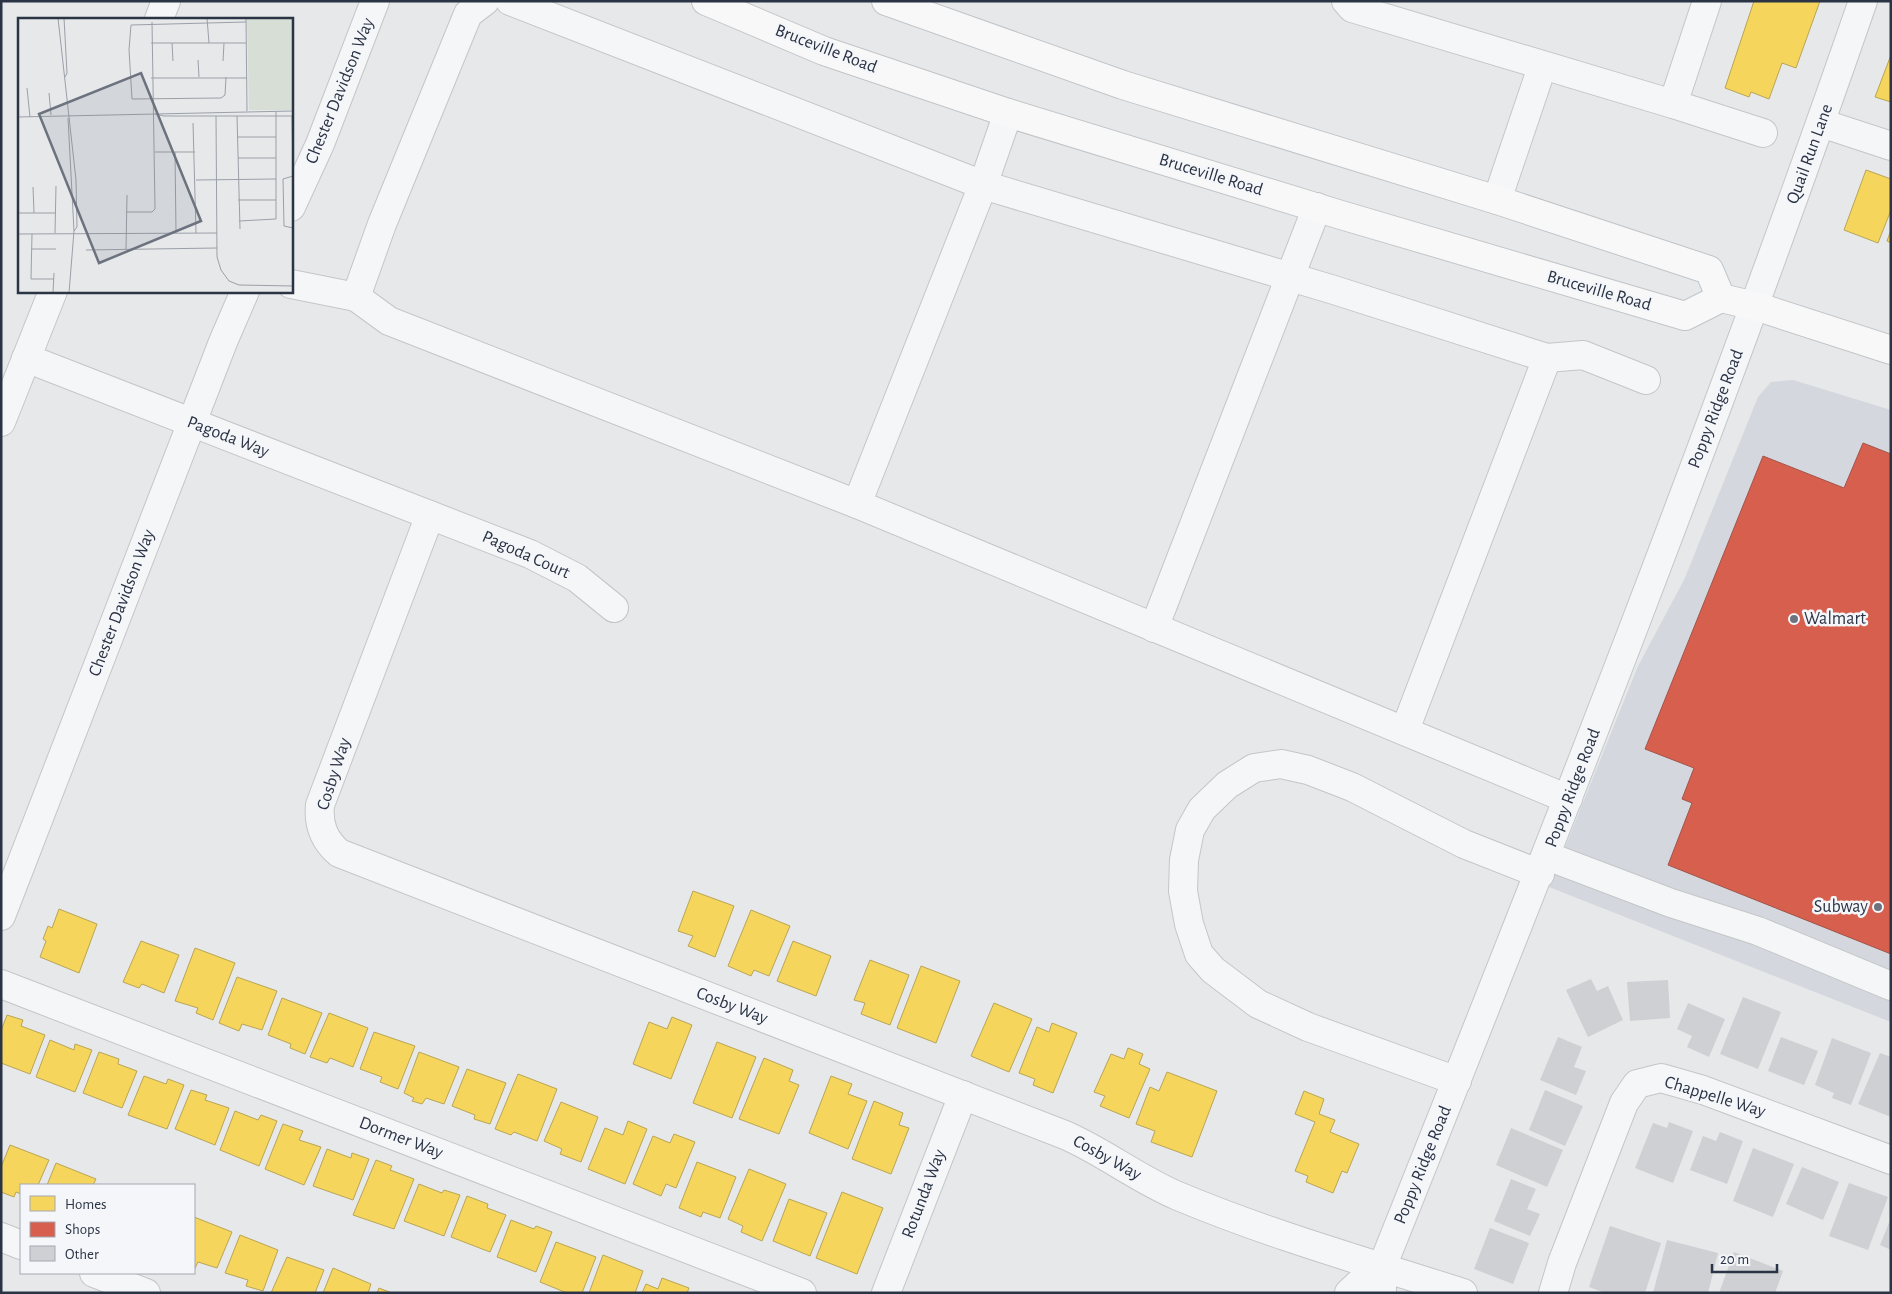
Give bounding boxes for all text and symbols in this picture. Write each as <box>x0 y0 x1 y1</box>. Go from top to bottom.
street label: Chester Davidson Way <box>302 15 378 167</box>
inset map <box>18 18 292 292</box>
street label: Bruceville Road <box>773 21 879 77</box>
street label: Quail Run Lane <box>1784 102 1836 206</box>
street label: Bruceville Road <box>1157 151 1265 199</box>
street label: Bruceville Road <box>1545 268 1653 314</box>
street label: Poppy Ridge Road <box>1685 347 1747 471</box>
street label: Pagoda Way <box>184 413 272 461</box>
street label: Chester Davidson Way <box>86 527 158 679</box>
street label: Pagoda Court <box>479 528 573 582</box>
place label: Walmart <box>1804 610 1866 628</box>
marker: Walmart <box>1788 613 1800 625</box>
street label: Poppy Ridge Road <box>1542 726 1604 850</box>
street label: Cosby Way <box>314 735 354 812</box>
place label: Subway <box>1814 898 1868 916</box>
marker: Subway <box>1872 901 1884 913</box>
street label: Cosby Way <box>694 984 771 1028</box>
street label: Chappelle Way <box>1662 1073 1768 1121</box>
street label: Poppy Ridge Road <box>1391 1103 1455 1227</box>
street label: Dormer Way <box>356 1114 446 1162</box>
street label: Cosby Way <box>1070 1132 1144 1184</box>
street label: Rotunda Way <box>899 1147 949 1241</box>
legend <box>20 1184 195 1274</box>
text: Homes <box>65 1197 107 1212</box>
text: Shops <box>65 1222 100 1237</box>
scale bar <box>1712 1242 1777 1274</box>
text: Other <box>65 1247 99 1262</box>
text: 20 m <box>1720 1252 1749 1267</box>

